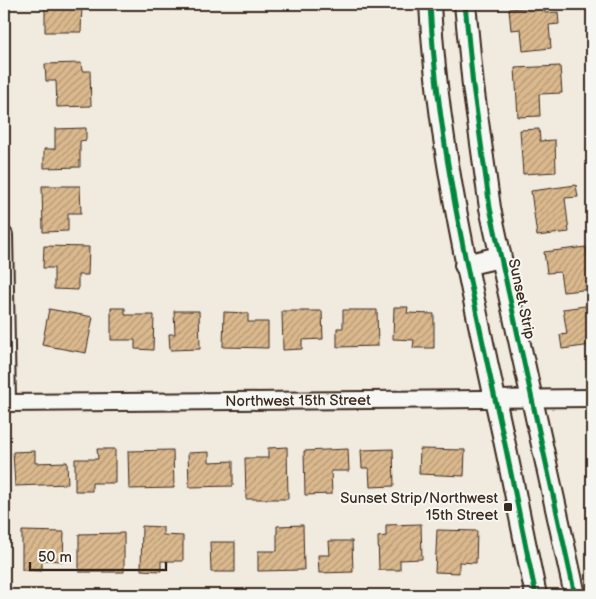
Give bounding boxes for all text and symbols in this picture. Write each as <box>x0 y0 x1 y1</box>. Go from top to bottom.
street label: Sunset Strip <box>504 257 539 341</box>
street label: Northwest 15th Street <box>225 391 371 411</box>
place label: Sunset Strip/Northwest 15th Street <box>340 489 498 525</box>
marker: Sunset Strip/Northwest 15th Street <box>502 501 514 513</box>
scale bar <box>30 539 166 571</box>
text: 50 m <box>38 548 72 567</box>

